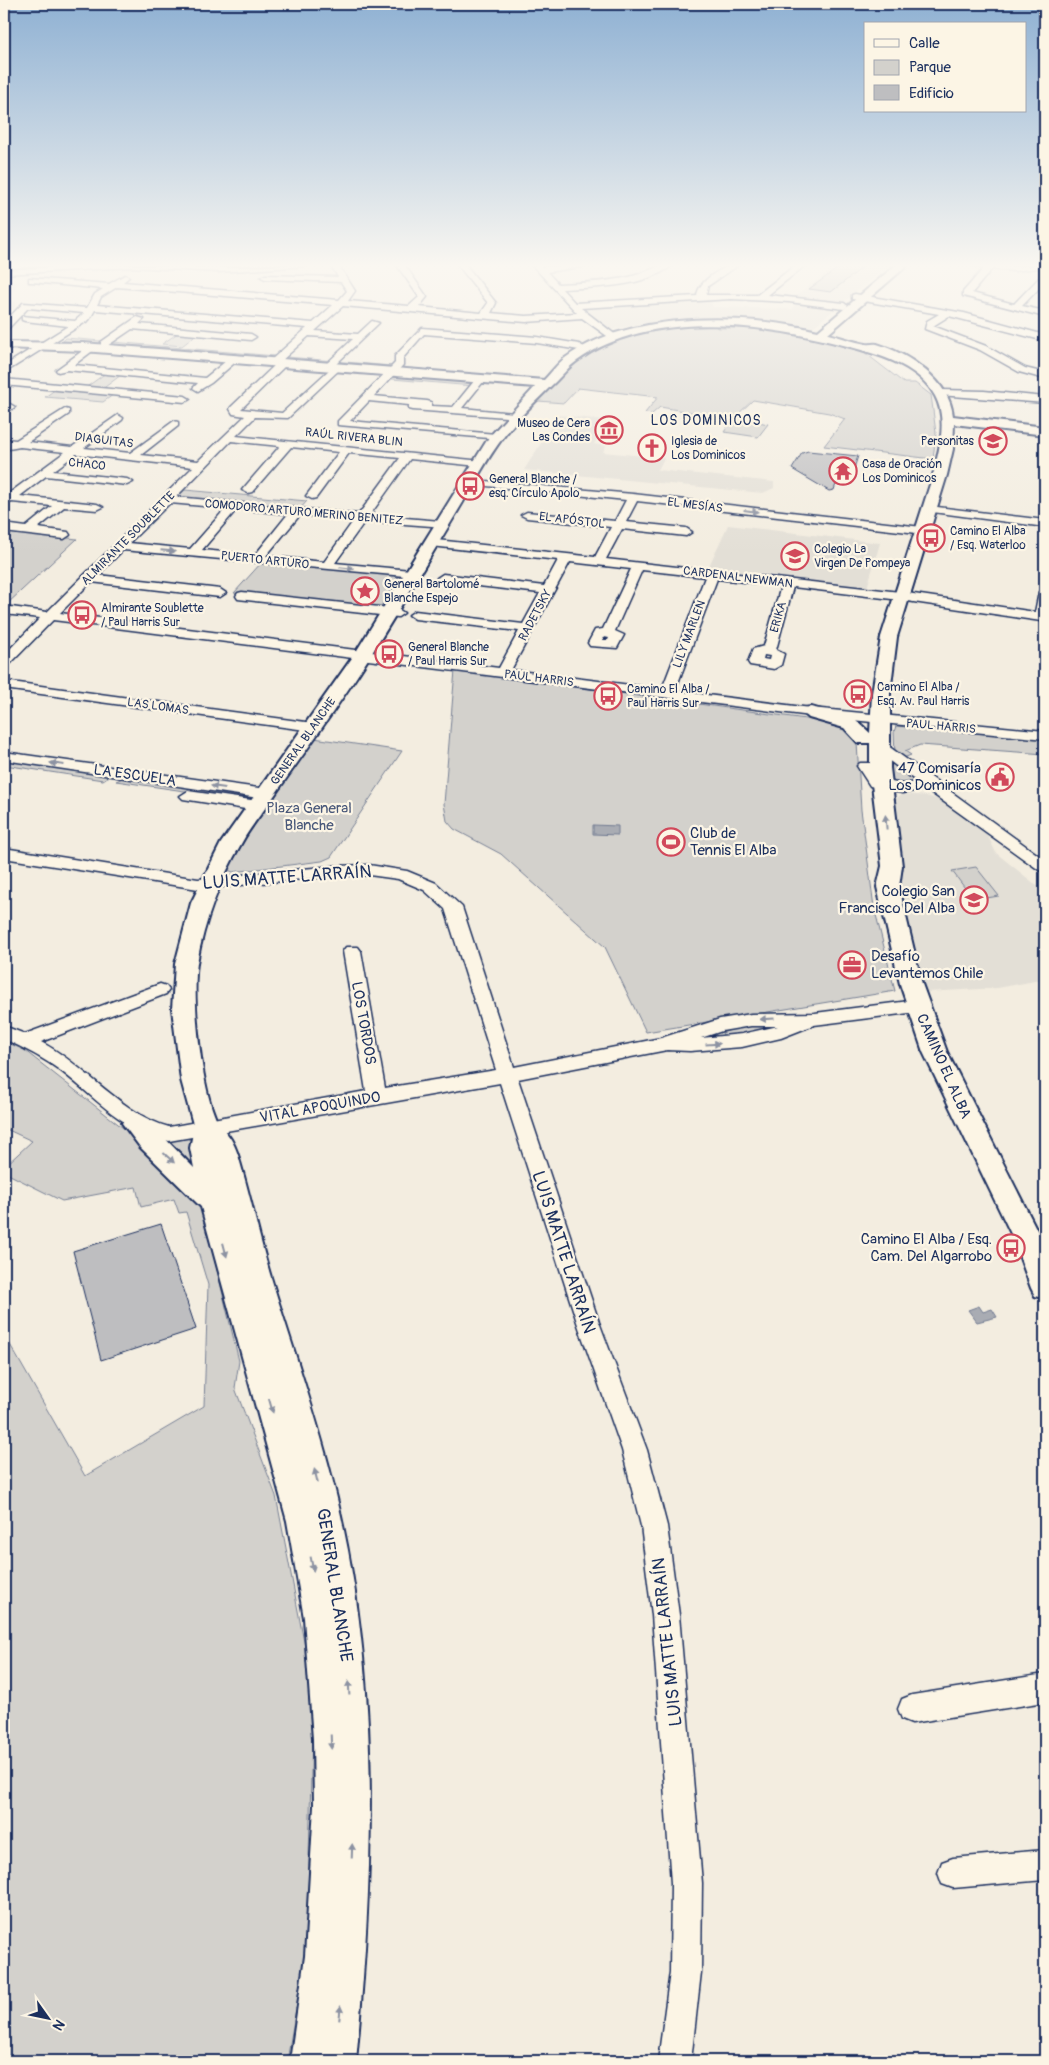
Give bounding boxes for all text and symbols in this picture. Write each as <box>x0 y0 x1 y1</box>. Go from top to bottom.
legend <box>864 22 1026 112</box>
text: Calle <box>909 34 940 53</box>
text: Parque <box>909 58 952 77</box>
text: Edificio <box>909 84 954 103</box>
district label: LOS DOMINICOS <box>650 412 762 429</box>
museum icon: Museo de Cera Las Condes <box>594 415 624 445</box>
place label: Museo de Cera Las Condes <box>517 416 591 445</box>
street label: RAÚL RIVERA BLIN <box>304 424 404 450</box>
school or university icon: Personitas <box>978 426 1008 456</box>
street label: DIAGUITAS <box>74 429 134 452</box>
church icon: Iglesia de Los Dominicos <box>637 433 667 463</box>
place label: Iglesia de Los Dominicos <box>671 434 746 463</box>
place label: Personitas <box>921 434 975 449</box>
street label: CHACO <box>68 455 107 474</box>
temple icon: Casa de Oración Los Dominicos <box>828 456 858 486</box>
place label: Casa de Oración Los Dominicos <box>862 457 942 486</box>
bus stop icon: General Blanche / esq. Círculo Apolo <box>455 471 485 501</box>
place label: General Blanche / esq. Círculo Apolo <box>489 472 580 501</box>
street label: ALMIRANTE SOUBLETTE <box>78 488 179 589</box>
street label: EL MESÍAS <box>666 494 724 516</box>
street label: COMODORO ARTURO MERINO BENITEZ <box>204 496 404 529</box>
one-way arrow <box>743 507 759 515</box>
street label: EL APÓSTOL <box>538 508 606 532</box>
bus stop icon: Camino El Alba / Esq. Waterloo <box>916 523 946 553</box>
place label: Camino El Alba / Esq. Waterloo <box>950 524 1026 553</box>
school or university icon: Colegio La Virgen De Pompeya <box>780 541 810 571</box>
place label: Colegio La Virgen De Pompeya <box>814 542 911 571</box>
one-way arrow <box>160 547 176 555</box>
street label: PUERTO ARTURO <box>220 548 310 573</box>
street label: CARDENAL NEWMAN <box>682 563 794 592</box>
one-way arrow <box>340 564 356 572</box>
place icon: General Bartolomé Blanche Espejo <box>350 576 380 606</box>
place label: General Bartolomé Blanche Espejo <box>384 577 480 606</box>
street label: RADETSKY <box>516 587 555 644</box>
street label: LILY MARLEN <box>670 598 709 670</box>
bus stop icon: Almirante Soublette / Paul Harris Sur <box>67 600 97 630</box>
street label: ERIKA <box>767 600 790 634</box>
place label: Almirante Soublette / Paul Harris Sur <box>101 601 204 630</box>
bus stop icon: General Blanche / Paul Harris Sur <box>374 639 404 669</box>
place label: General Blanche / Paul Harris Sur <box>408 640 489 669</box>
street label: PAUL HARRIS <box>503 667 575 690</box>
bus stop icon: Camino El Alba / Esq. Av. Paul Harris <box>843 679 873 709</box>
place label: Camino El Alba / Esq. Av. Paul Harris <box>877 680 970 709</box>
bus stop icon: Camino El Alba / Paul Harris Sur <box>593 681 623 711</box>
place label: Camino El Alba / Paul Harris Sur <box>627 682 709 711</box>
street label: LAS LOMAS <box>126 695 190 718</box>
street label: GENERAL BLANCHE <box>268 695 339 788</box>
street label: PAUL HARRIS <box>905 716 977 737</box>
place label: 47 Comisaría Los Dominicos <box>888 759 981 795</box>
one-way arrow <box>49 760 65 768</box>
street label: LA ESCUELA <box>92 760 178 791</box>
public building icon: 47 Comisaría Los Dominicos <box>985 762 1015 792</box>
one-way arrow <box>210 783 226 791</box>
park label: Plaza General Blanche <box>266 799 352 835</box>
one-way arrow <box>881 813 889 829</box>
place label: Club de Tennis El Alba <box>690 824 776 860</box>
sports icon: Club de Tennis El Alba <box>656 827 686 857</box>
street label: LUIS MATTE LARRAÍN <box>202 860 372 895</box>
place label: Colegio San Francisco Del Alba <box>838 882 955 918</box>
school or university icon: Colegio San Francisco Del Alba <box>959 885 989 915</box>
place label: Desafío Levantemos Chile <box>871 947 984 983</box>
office icon: Desafío Levantemos Chile <box>837 950 867 980</box>
street label: LOS TORDOS <box>347 980 380 1066</box>
street label: CAMINO EL ALBA <box>912 1011 975 1122</box>
one-way arrow <box>759 1015 775 1023</box>
one-way arrow <box>705 1040 721 1048</box>
street label: VITAL APOQUINDO <box>258 1088 382 1127</box>
one-way arrow <box>162 1152 174 1164</box>
street label: LUIS MATTE LARRAÍN <box>526 1168 601 1336</box>
place label: Camino El Alba / Esq. Cam. Del Algarrobo <box>861 1230 992 1266</box>
bus stop icon: Camino El Alba / Esq. Cam. Del Algarrobo <box>996 1233 1026 1263</box>
one-way arrow <box>222 1243 230 1258</box>
one-way arrow <box>267 1399 275 1414</box>
one-way arrow <box>312 1469 320 1484</box>
street label: GENERAL BLANCHE <box>311 1507 358 1664</box>
one-way arrow <box>308 1556 316 1572</box>
street label: LUIS MATTE LARRAÍN <box>647 1556 688 1727</box>
one-way arrow <box>345 1680 353 1696</box>
one-way arrow <box>328 1735 336 1751</box>
one-way arrow <box>348 1843 356 1859</box>
north arrow <box>22 1992 72 2042</box>
one-way arrow <box>336 2005 344 2021</box>
text: N <box>49 2016 68 2033</box>

